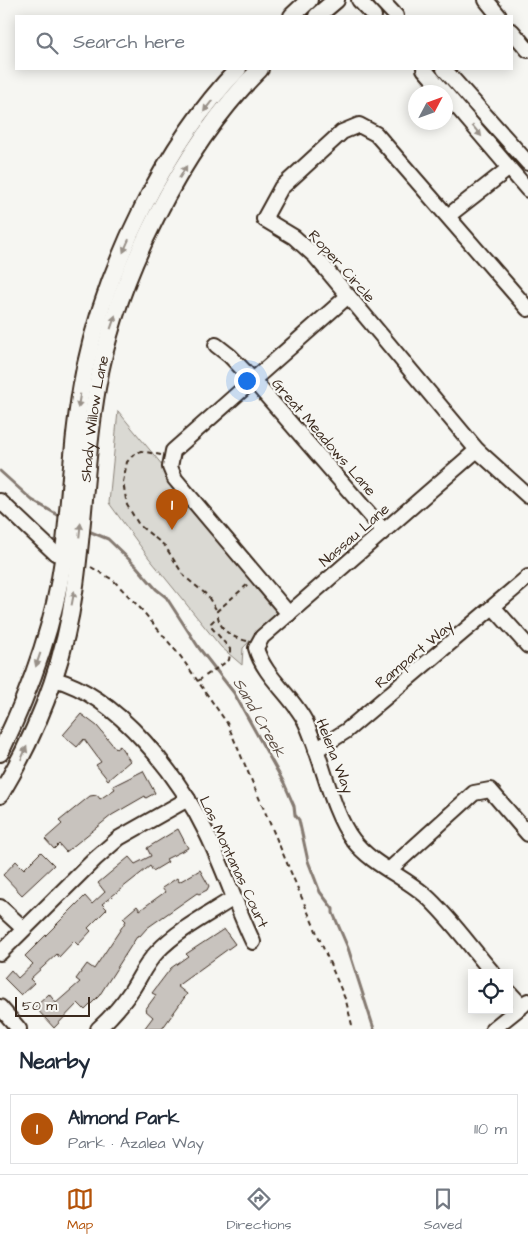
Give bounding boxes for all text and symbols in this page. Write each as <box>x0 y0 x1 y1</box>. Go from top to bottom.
search box <box>15 15 513 70</box>
icon: search <box>33 29 61 57</box>
text: Search here <box>73 29 185 56</box>
north arrow <box>408 85 453 130</box>
one-way arrow <box>202 100 213 113</box>
one-way arrow <box>471 125 483 137</box>
one-way arrow <box>178 165 187 179</box>
street label: Roper Circle <box>303 225 380 307</box>
one-way arrow <box>121 239 129 253</box>
one-way arrow <box>110 315 118 330</box>
street label: Shady Willow Lane <box>76 353 114 483</box>
your location <box>234 368 260 394</box>
street label: Great Meadows Lane <box>266 374 381 501</box>
one-way arrow <box>75 394 83 410</box>
pin: 1 <box>156 489 188 530</box>
street label: Nassau Lane <box>315 499 394 572</box>
one-way arrow <box>76 521 84 537</box>
one-way arrow <box>69 590 77 606</box>
street label: Rampart Way <box>371 615 459 694</box>
one-way arrow <box>34 653 42 668</box>
water label: Sand Creek <box>228 674 291 762</box>
street label: Helena Way <box>310 716 358 797</box>
one-way arrow <box>20 746 28 760</box>
street label: Las Montanas Court <box>194 793 273 932</box>
map controls <box>468 969 513 1014</box>
button: locate <box>468 969 513 1014</box>
scale bar <box>15 994 90 1017</box>
text: 50 m <box>22 996 57 1016</box>
text: Nearby <box>20 1047 90 1076</box>
text: Almond Park <box>68 1105 179 1132</box>
text: 1 <box>36 1118 38 1140</box>
text: 110 m <box>474 1118 507 1140</box>
text: Park · Azalea Way <box>68 1132 204 1154</box>
tab: Map <box>66 1185 94 1235</box>
tab: Directions <box>226 1185 291 1235</box>
tab: Saved <box>424 1185 462 1235</box>

